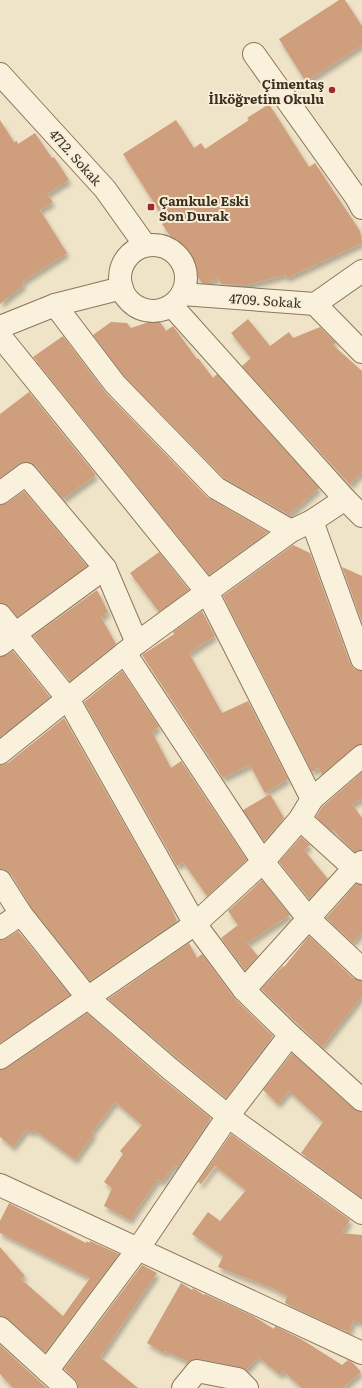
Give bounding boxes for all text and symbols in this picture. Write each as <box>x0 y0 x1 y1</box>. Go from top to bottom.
place label: Çimentaş İlköğretim Okulu <box>209 74 325 108</box>
marker: Çimentaş İlköğretim Okulu <box>327 85 337 95</box>
street label: 4712. Sokak <box>45 125 107 190</box>
place label: Çamkule Eski Son Durak <box>159 191 249 225</box>
marker: Çamkule Eski Son Durak <box>146 202 156 212</box>
street label: 4709. Sokak <box>228 288 303 312</box>

